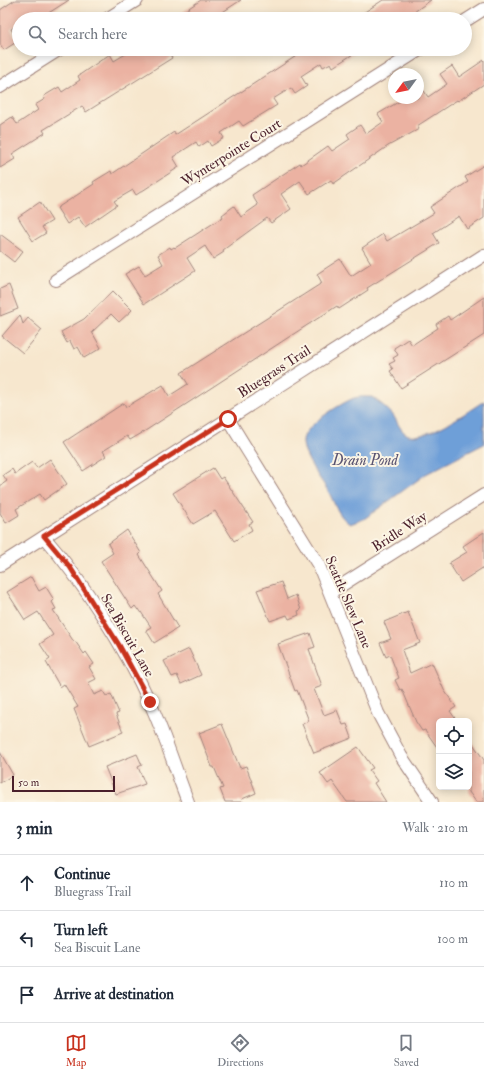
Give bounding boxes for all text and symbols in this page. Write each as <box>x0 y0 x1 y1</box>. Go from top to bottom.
search box <box>12 12 472 56</box>
icon: search <box>26 23 48 45</box>
text: Search here <box>58 25 127 44</box>
north arrow <box>388 68 424 104</box>
street label: Wynterpointe Court <box>177 115 285 191</box>
street label: Bluegrass Trail <box>235 341 314 401</box>
route start <box>219 410 237 428</box>
water label: Drain Pond <box>331 451 399 470</box>
street label: Bridle Way <box>369 507 431 556</box>
street label: Seattle Slew Lane <box>321 554 376 651</box>
street label: Sea Biscuit Lane <box>97 591 158 680</box>
route end <box>141 693 159 711</box>
map controls <box>436 718 472 790</box>
button: locate <box>436 718 472 754</box>
button: layers <box>436 754 472 790</box>
scale bar <box>12 774 115 793</box>
text: 50 m <box>18 776 39 789</box>
text: 3 min <box>16 818 53 839</box>
text: Walk · 210 m <box>402 820 468 836</box>
text: Continue <box>54 865 110 884</box>
icon: ahead <box>16 872 38 894</box>
text: 110 m <box>439 875 468 891</box>
text: Bluegrass Trail <box>54 884 131 900</box>
text: Turn left <box>54 921 108 940</box>
icon: left <box>16 928 38 950</box>
text: 100 m <box>437 931 468 947</box>
text: Sea Biscuit Lane <box>54 940 140 956</box>
icon: arrive <box>16 984 38 1006</box>
text: Arrive at destination <box>54 985 174 1004</box>
tab: Map <box>65 1032 87 1069</box>
tab: Directions <box>217 1032 264 1069</box>
tab: Saved <box>394 1032 419 1069</box>

